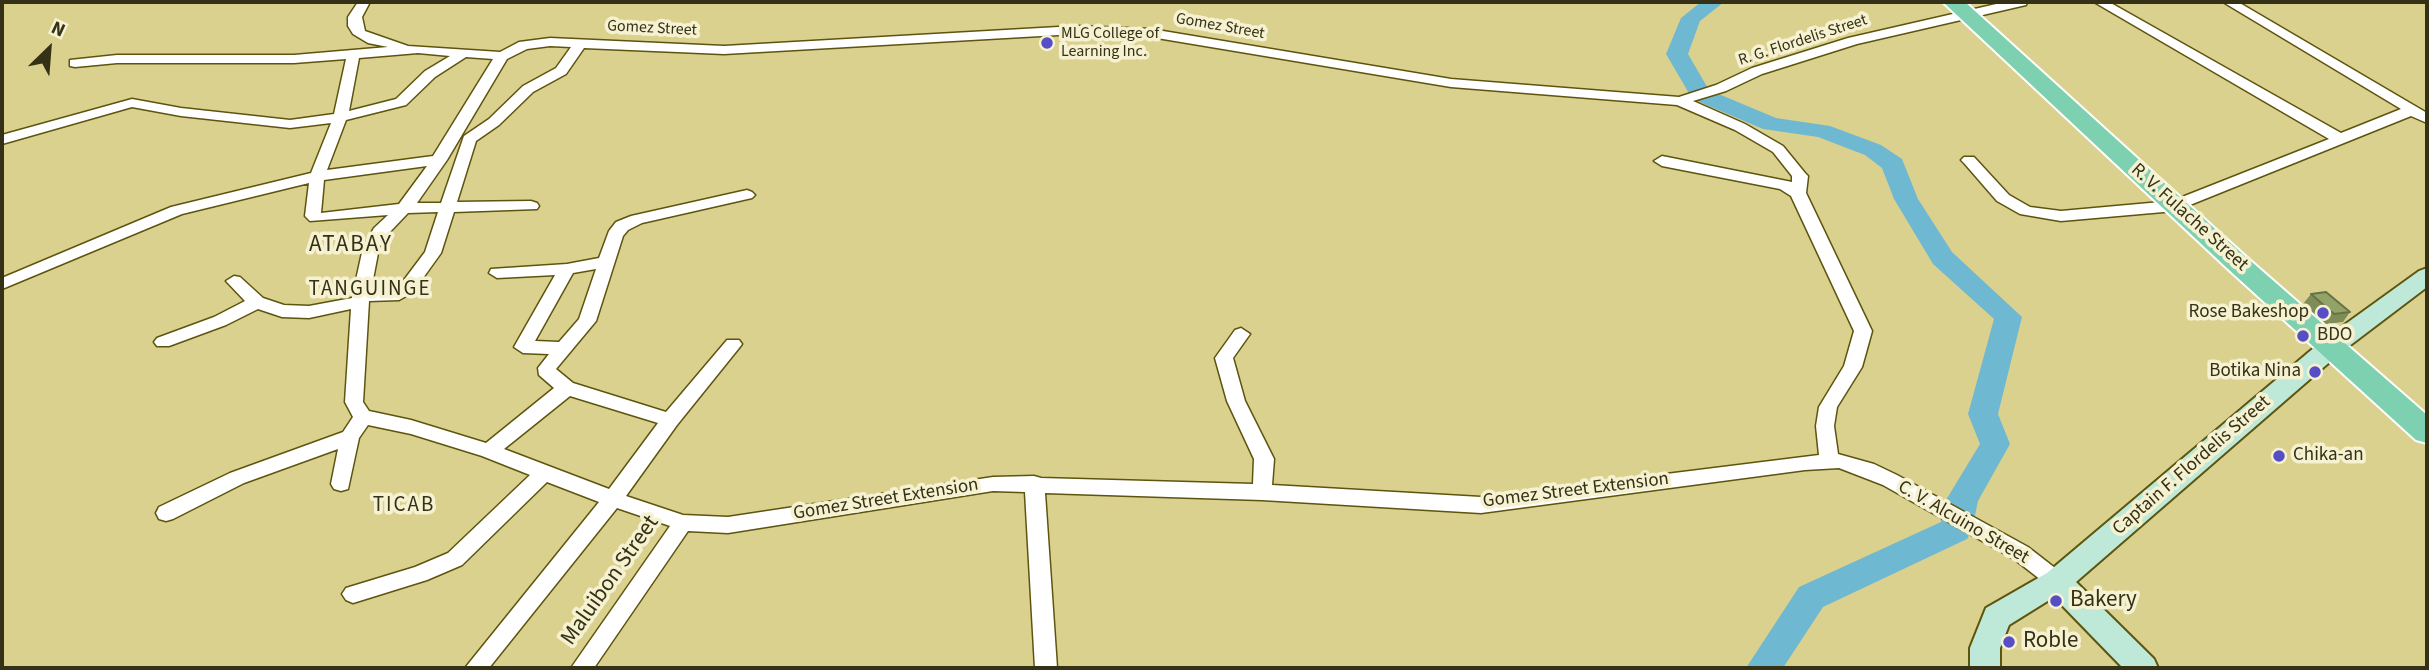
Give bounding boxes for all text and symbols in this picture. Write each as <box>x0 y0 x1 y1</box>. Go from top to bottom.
street label: Gomez Street <box>1174 10 1266 44</box>
street label: R. G. Flordelis Street <box>1736 11 1870 71</box>
north arrow <box>14 14 84 84</box>
text: N <box>47 15 70 44</box>
street label: Gomez Street <box>607 17 697 41</box>
place label: MLG College of Learning Inc. <box>1061 24 1159 62</box>
marker: MLG College of Learning Inc. <box>1039 35 1055 51</box>
street label: R. V. Fulache Street <box>2126 159 2252 277</box>
district label: ATABAY <box>310 232 392 260</box>
district label: TANGUINGE <box>310 277 430 303</box>
place label: Rose Bakeshop <box>2189 302 2309 324</box>
marker: Rose Bakeshop <box>2315 305 2331 321</box>
place label: BDO <box>2317 325 2352 347</box>
marker: BDO <box>2295 328 2311 344</box>
place label: Botika Nina <box>2209 361 2301 383</box>
marker: Botika Nina <box>2307 364 2323 380</box>
street label: Captain F. Flordelis Street <box>2109 391 2275 541</box>
place label: Chika-an <box>2293 445 2364 467</box>
marker: Chika-an <box>2271 448 2287 464</box>
street label: Gomez Street Extension <box>1482 468 1670 514</box>
street label: Gomez Street Extension <box>792 474 980 526</box>
street label: C. V. Alcuino Street <box>1893 476 2033 570</box>
district label: TICAB <box>373 493 435 519</box>
street label: Maluibon Street <box>556 511 666 651</box>
place label: Bakery <box>2070 587 2137 615</box>
marker: Bakery <box>2048 593 2064 609</box>
place label: Roble <box>2023 628 2078 656</box>
marker: Roble <box>2001 634 2017 650</box>

